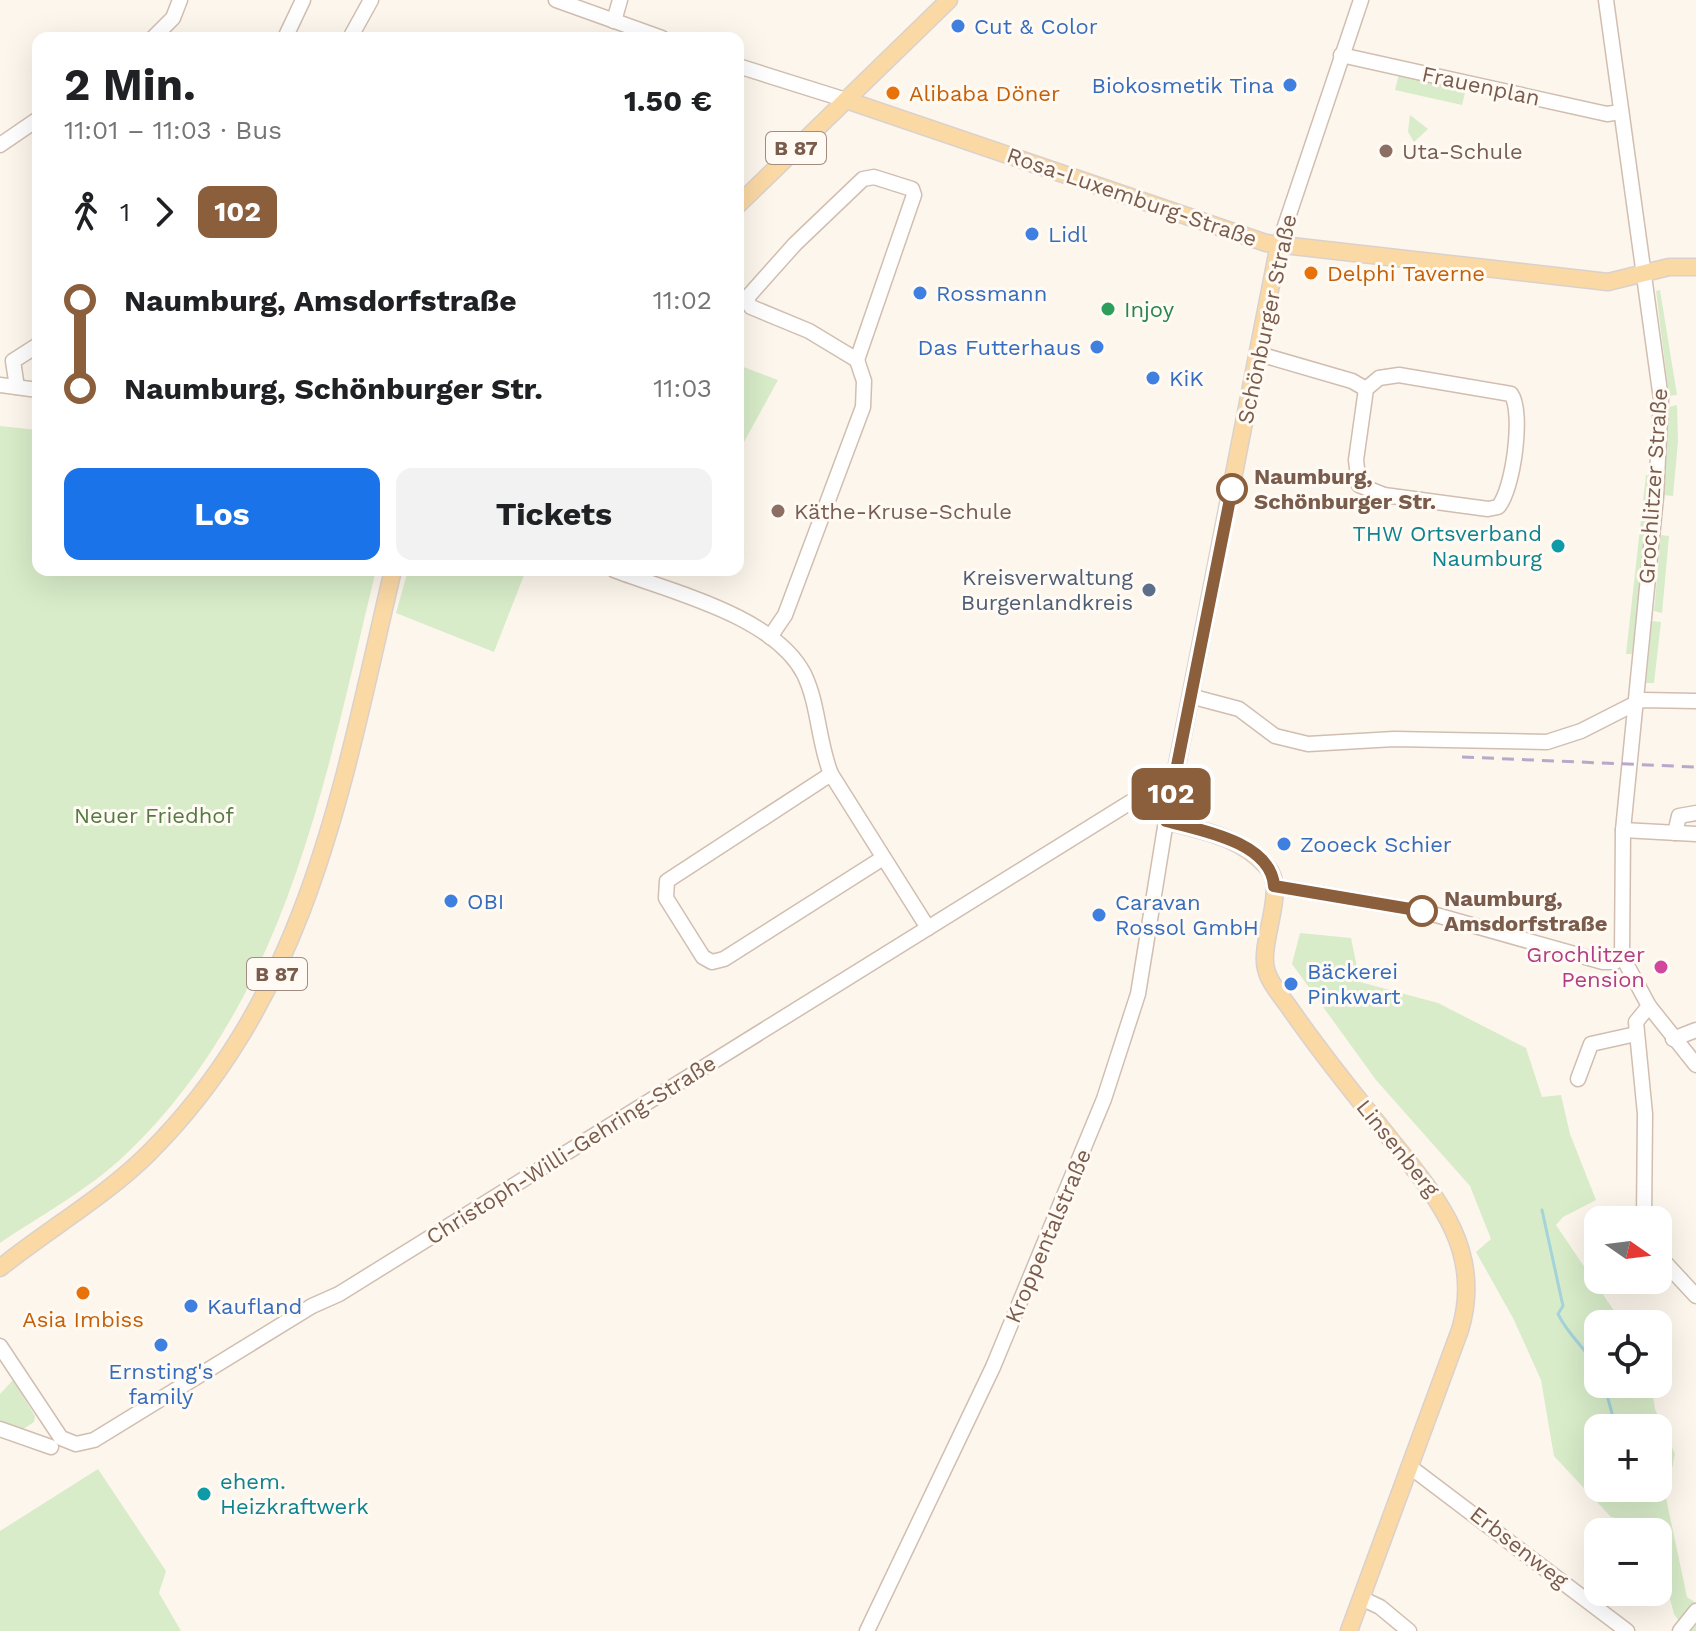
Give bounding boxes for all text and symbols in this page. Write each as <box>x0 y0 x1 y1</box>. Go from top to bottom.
place label: Cut & Color <box>974 14 1098 39</box>
marker: Cut & Color <box>949 17 967 35</box>
text: 2 Min. <box>64 59 196 111</box>
street label: Frauenplan <box>1420 61 1542 111</box>
place label: Biokosmetik Tina <box>1092 73 1274 98</box>
marker: Biokosmetik Tina <box>1281 76 1299 94</box>
place label: Alibaba Döner <box>909 81 1060 106</box>
text: 1.50 € <box>624 83 712 118</box>
marker: Alibaba Döner <box>884 84 902 102</box>
text: 11:01 – 11:03 · Bus <box>64 115 282 145</box>
road number: B 87 <box>766 132 826 164</box>
place label: Uta-Schule <box>1402 139 1523 164</box>
street label: Rosa-Luxemburg-Straße <box>1004 142 1260 252</box>
marker: Uta-Schule <box>1377 142 1395 160</box>
icon: walk <box>64 190 108 234</box>
icon: forward <box>142 190 186 234</box>
text: 102 <box>214 195 261 228</box>
text: 1 <box>120 197 130 227</box>
street label: Schönburger Straße <box>1233 212 1301 426</box>
place label: Lidl <box>1048 222 1088 247</box>
marker: Lidl <box>1023 225 1041 243</box>
place label: Delphi Taverne <box>1327 261 1485 286</box>
marker: Delphi Taverne <box>1302 264 1320 282</box>
place label: Rossmann <box>936 281 1047 306</box>
text: Naumburg, Amsdorfstraße <box>124 283 517 318</box>
marker: Rossmann <box>911 284 929 302</box>
text: 11:02 <box>653 285 712 315</box>
place label: Injoy <box>1124 297 1175 322</box>
marker: Injoy <box>1099 300 1117 318</box>
place label: Das Futterhaus <box>918 335 1081 360</box>
marker: Das Futterhaus <box>1088 338 1106 356</box>
place label: KiK <box>1169 366 1204 391</box>
marker: KiK <box>1144 369 1162 387</box>
text: Naumburg, Schönburger Str. <box>124 371 543 406</box>
text: 11:03 <box>653 373 712 403</box>
street label: Grochlitzer Straße <box>1634 387 1672 585</box>
place label: Naumburg, Schönburger Str. <box>1254 464 1436 514</box>
button: Los <box>64 468 380 560</box>
button: Tickets <box>396 468 712 560</box>
marker: Naumburg, Schönburger Str. <box>1217 474 1247 504</box>
place label: Käthe-Kruse-Schule <box>794 499 1012 524</box>
marker: Käthe-Kruse-Schule <box>769 502 787 520</box>
place label: THW Ortsverband Naumburg <box>1352 521 1542 571</box>
marker: THW Ortsverband Naumburg <box>1549 537 1567 555</box>
place label: Kreisverwaltung Burgenlandkreis <box>961 565 1133 615</box>
marker: Kreisverwaltung Burgenlandkreis <box>1140 581 1158 599</box>
line badge: 102 <box>1125 768 1217 820</box>
text: 102 <box>1148 777 1194 810</box>
park label: Neuer Friedhof <box>74 803 234 828</box>
place label: Zooeck Schier <box>1300 832 1452 857</box>
marker: Zooeck Schier <box>1275 835 1293 853</box>
place label: Naumburg, Amsdorfstraße <box>1444 886 1607 936</box>
place label: OBI <box>467 889 504 914</box>
place label: Caravan Rossol GmbH <box>1115 890 1259 940</box>
marker: OBI <box>442 892 460 910</box>
marker: Naumburg, Amsdorfstraße <box>1407 896 1437 926</box>
marker: Caravan Rossol GmbH <box>1090 906 1108 924</box>
place label: Grochlitzer Pension <box>1526 942 1645 992</box>
road number: B 87 <box>247 958 307 990</box>
marker: Grochlitzer Pension <box>1652 958 1670 976</box>
place label: Bäckerei Pinkwart <box>1307 959 1401 1009</box>
marker: Bäckerei Pinkwart <box>1282 975 1300 993</box>
street label: Christoph-Willi-Gehring-Straße <box>422 1050 720 1250</box>
street label: Linsenberg <box>1351 1095 1445 1202</box>
street label: Kroppentalstraße <box>1000 1145 1096 1327</box>
north arrow <box>1584 1206 1672 1294</box>
map controls <box>1584 1206 1672 1606</box>
marker: Asia Imbiss <box>74 1284 92 1302</box>
place label: Kaufland <box>207 1294 302 1319</box>
marker: Kaufland <box>182 1297 200 1315</box>
place label: Asia Imbiss <box>22 1307 144 1332</box>
button: locate <box>1584 1310 1672 1398</box>
marker: Ernsting's family <box>152 1336 170 1354</box>
place label: Ernsting's family <box>108 1359 214 1409</box>
button: + <box>1584 1414 1672 1502</box>
place label: ehem. Heizkraftwerk <box>220 1469 369 1519</box>
marker: ehem. Heizkraftwerk <box>195 1485 213 1503</box>
street label: Erbsenweg <box>1465 1501 1573 1593</box>
button: − <box>1584 1518 1672 1606</box>

